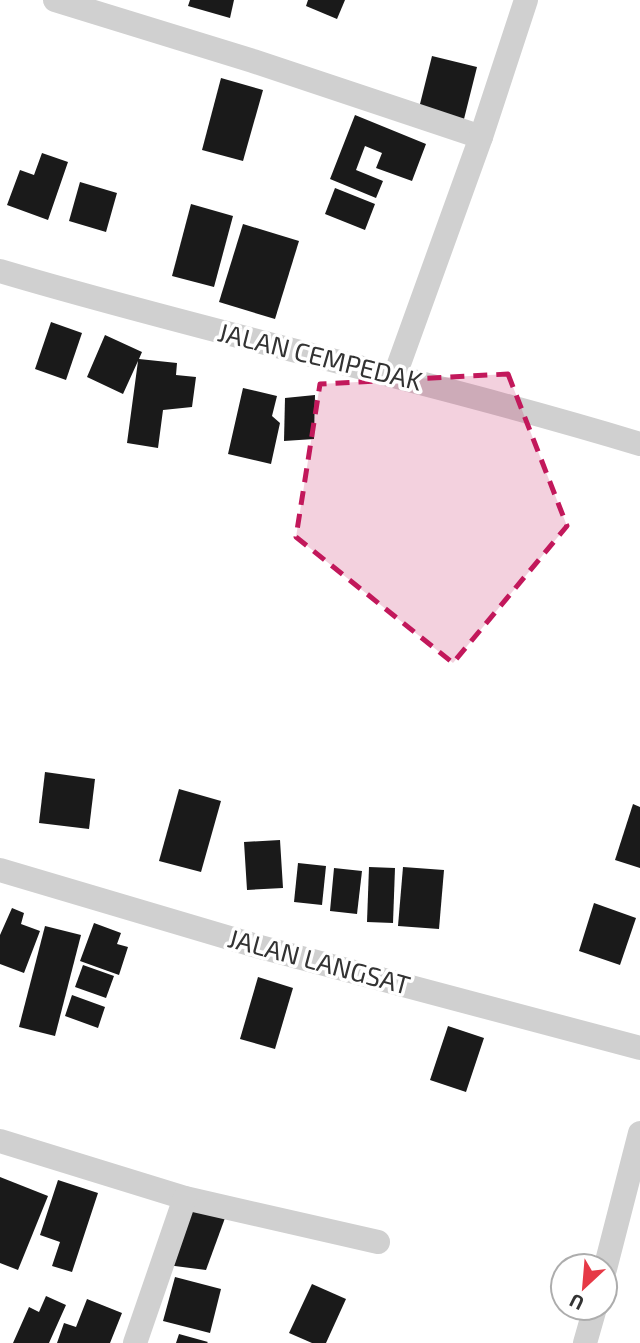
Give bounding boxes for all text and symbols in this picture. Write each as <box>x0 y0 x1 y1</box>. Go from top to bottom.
street label: JALAN CEMPEDAK <box>215 315 426 396</box>
street label: JALAN LANGSAT <box>225 921 414 1000</box>
north arrow <box>549 1252 619 1322</box>
text: U <box>565 1290 587 1316</box>

